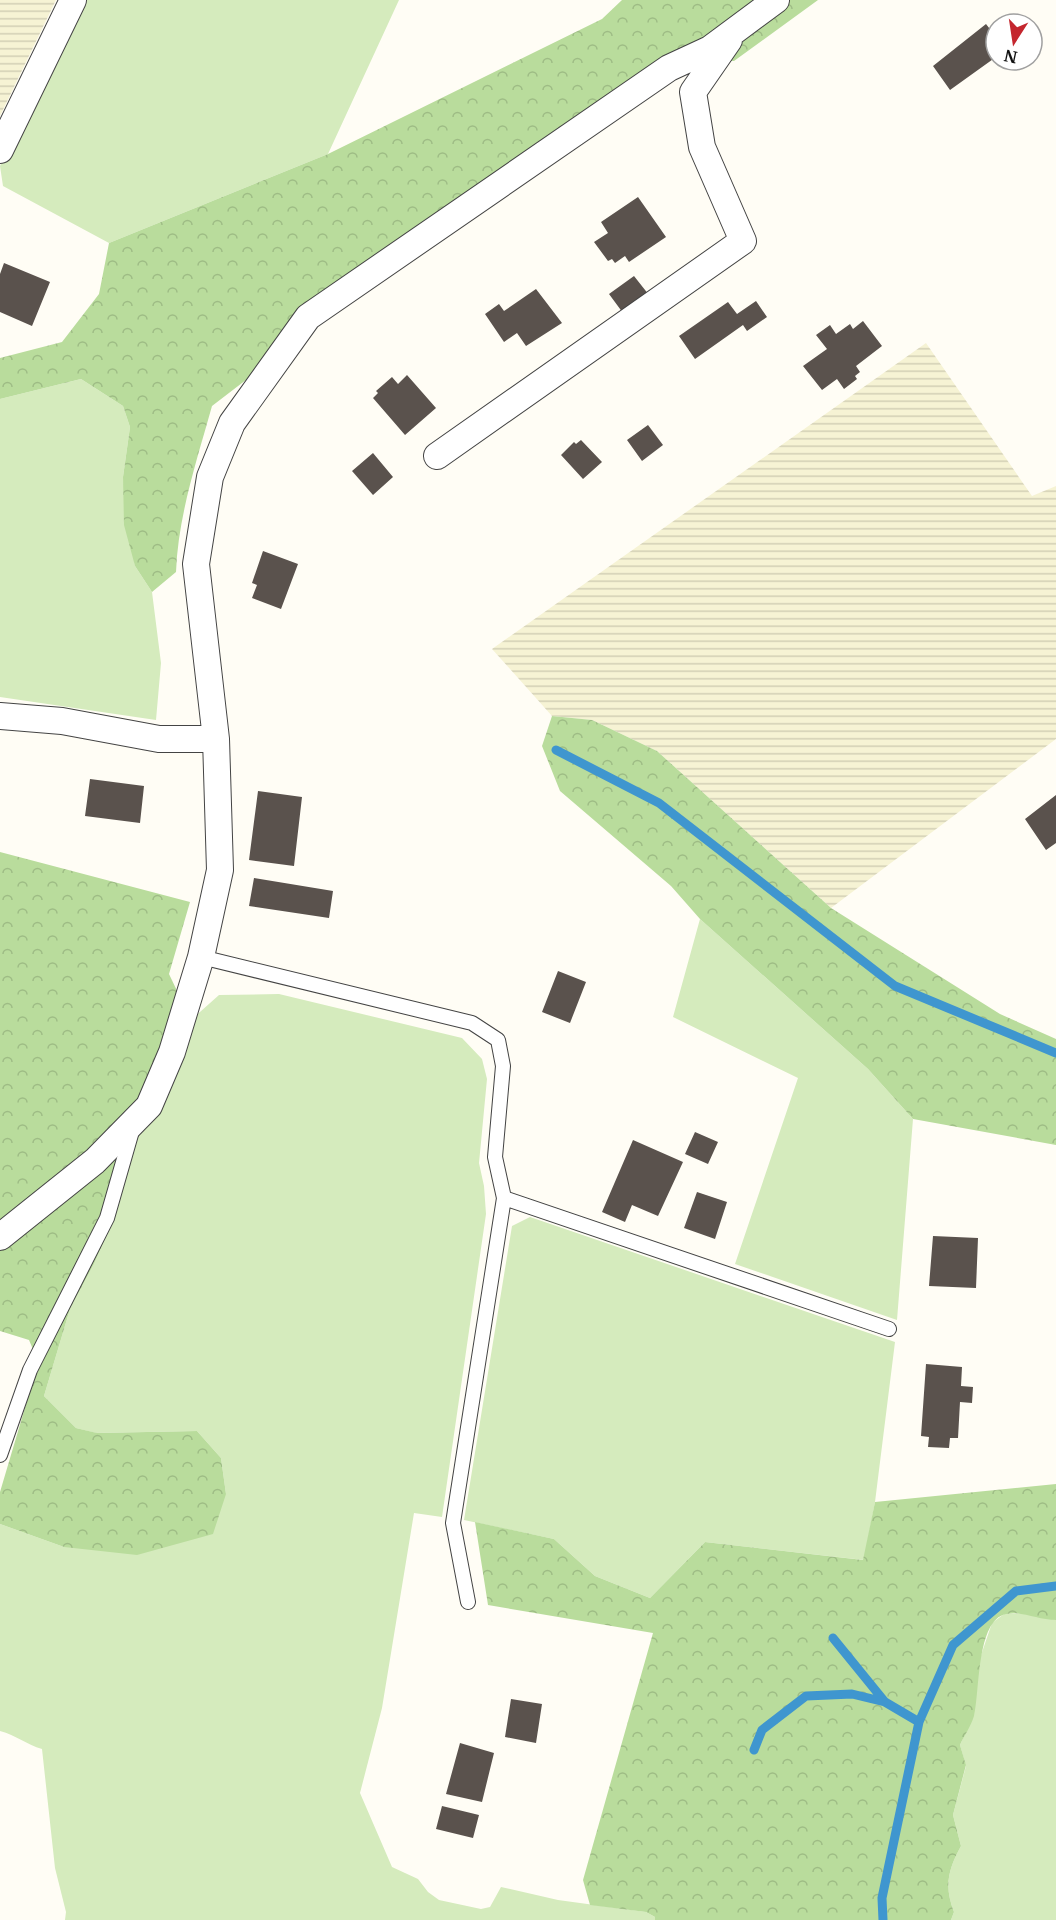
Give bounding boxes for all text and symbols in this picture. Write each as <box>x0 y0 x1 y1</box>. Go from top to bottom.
north arrow <box>984 12 1044 72</box>
text: N <box>1002 46 1019 68</box>

